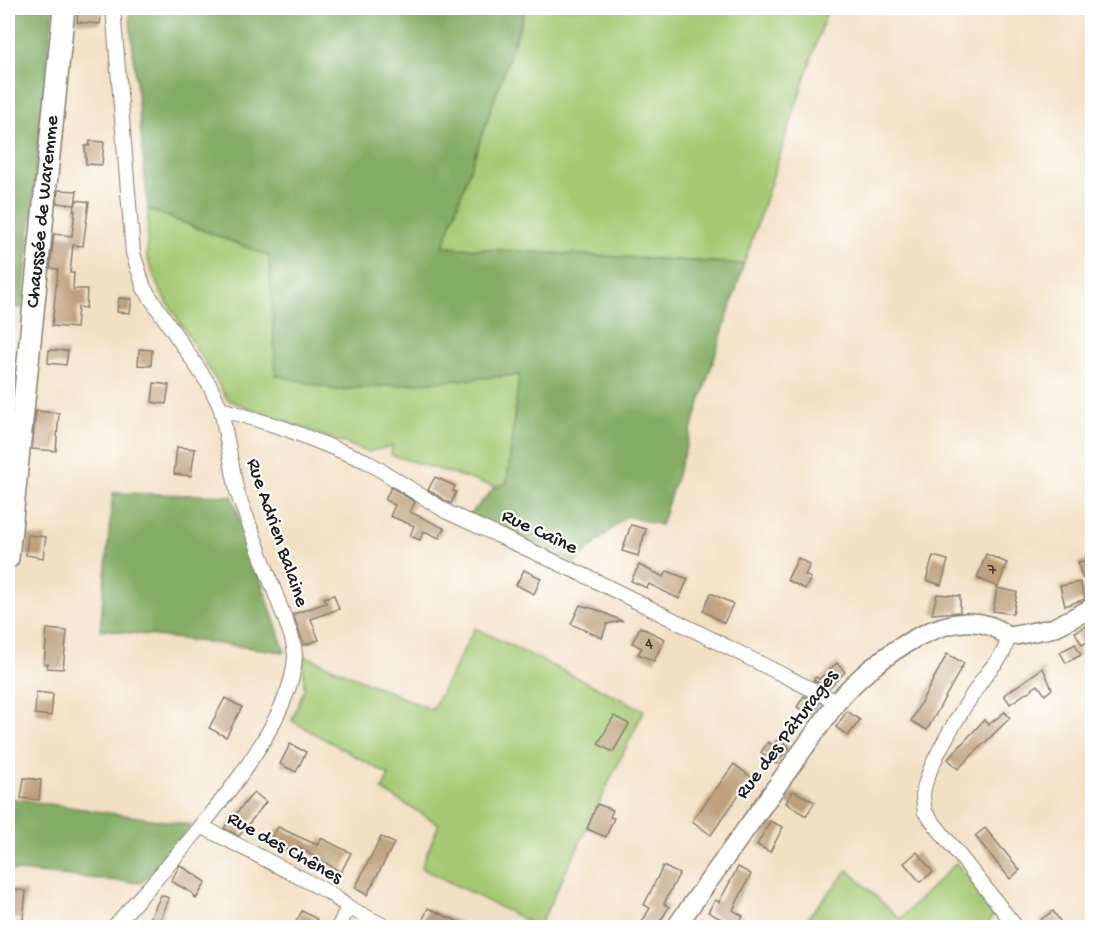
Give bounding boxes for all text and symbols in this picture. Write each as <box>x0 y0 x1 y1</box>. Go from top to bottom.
street label: Chaussée de Waremme <box>22 114 65 309</box>
street label: Rue Adrien Balaine <box>240 456 312 611</box>
street label: Rue Caîne <box>497 505 581 561</box>
house number: 7 <box>987 562 997 581</box>
house number: 4 <box>645 636 653 655</box>
street label: Rue des Pâturages <box>732 665 845 804</box>
street label: Rue des Chênes <box>222 808 346 890</box>

